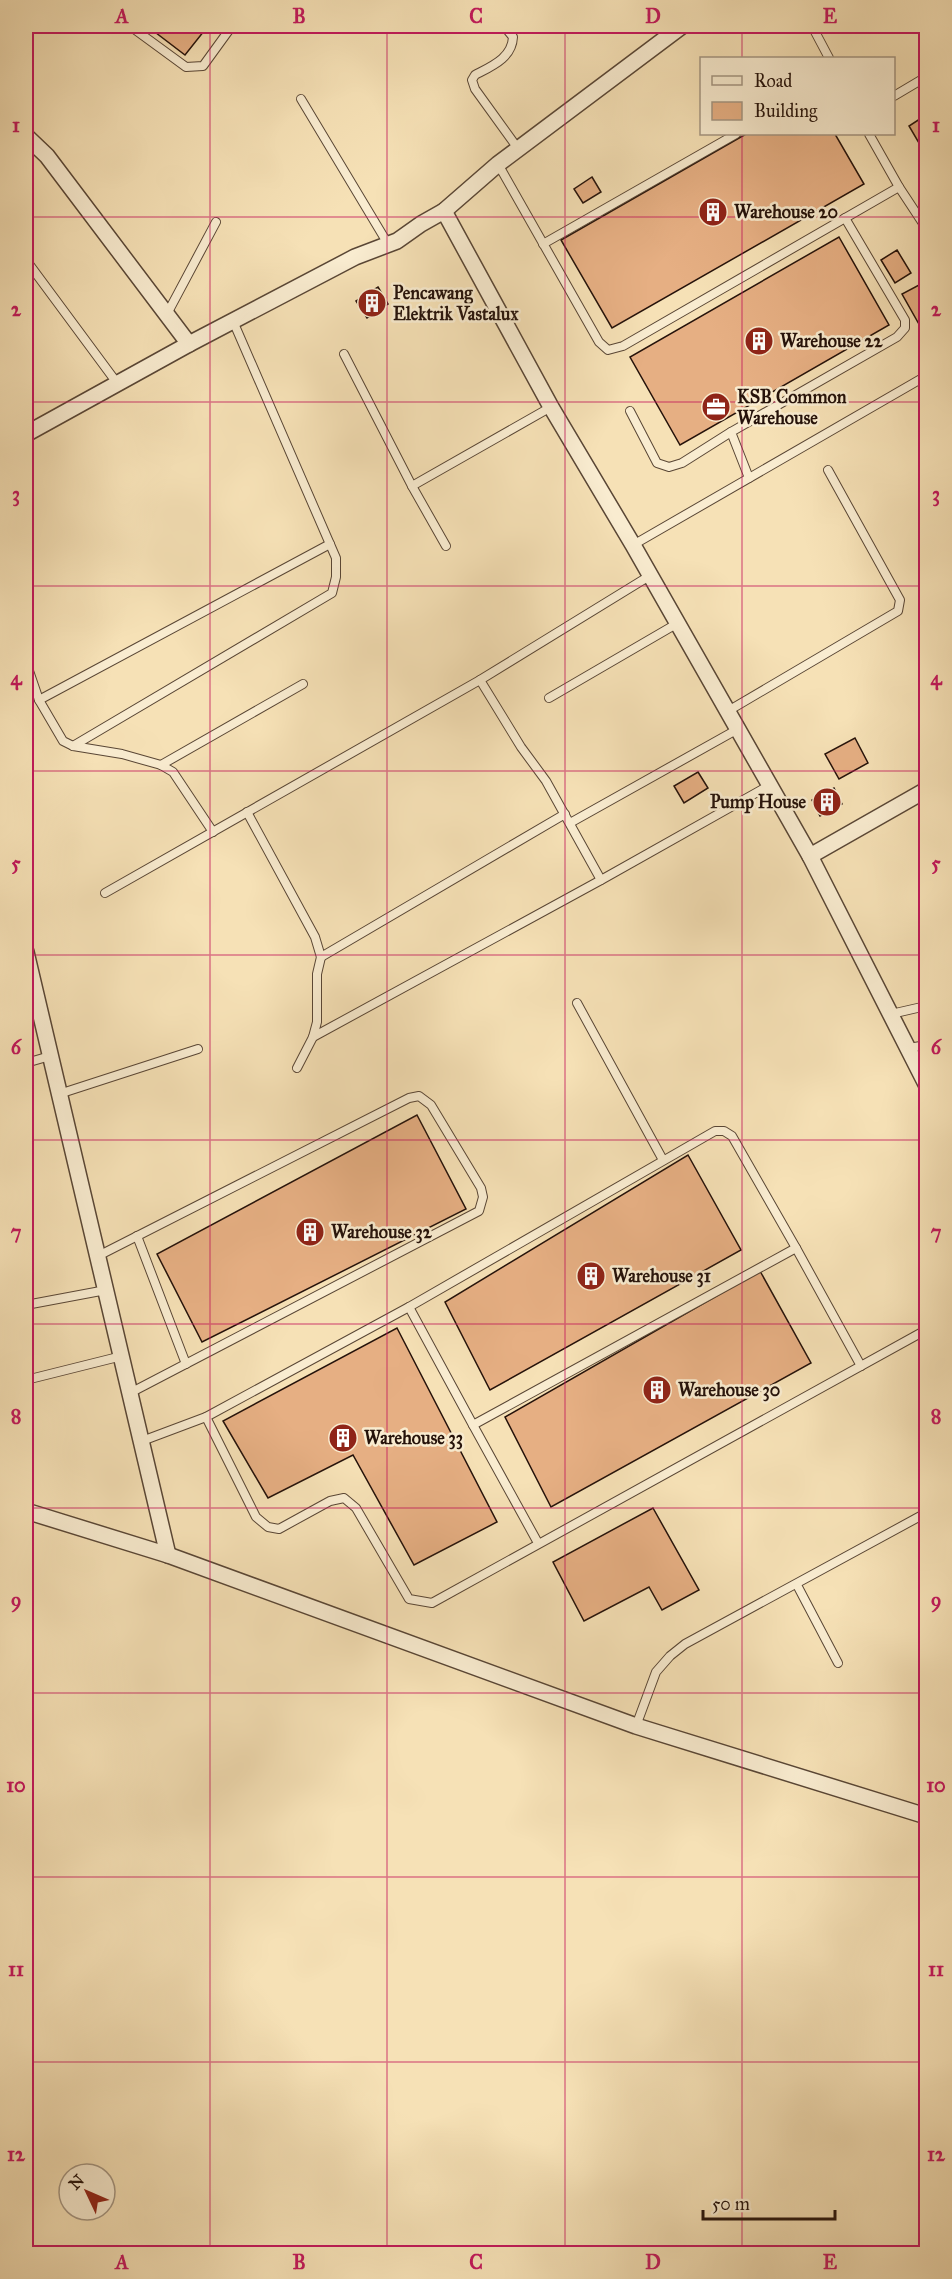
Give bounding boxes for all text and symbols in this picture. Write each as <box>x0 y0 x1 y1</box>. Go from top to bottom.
text: A <box>113 4 129 28</box>
text: B <box>292 4 306 28</box>
text: C <box>469 4 483 28</box>
text: D <box>645 4 661 28</box>
text: E <box>823 4 838 28</box>
legend <box>700 57 895 135</box>
text: Road <box>754 70 792 92</box>
text: Building <box>754 100 818 123</box>
text: 1 <box>12 113 20 137</box>
text: 1 <box>932 113 940 137</box>
building icon: Warehouse 20 <box>697 196 729 228</box>
place label: Warehouse 20 <box>734 201 838 223</box>
place label: Pencawang Elektrik Vastalux <box>393 282 519 325</box>
building icon: Pencawang Elektrik Vastalux <box>356 287 388 319</box>
text: 2 <box>11 297 22 321</box>
text: 2 <box>931 297 942 321</box>
building icon: Warehouse 22 <box>743 325 775 357</box>
place label: Warehouse 22 <box>780 330 883 352</box>
place label: KSB Common Warehouse <box>737 386 847 429</box>
office icon: KSB Common Warehouse <box>700 391 732 423</box>
text: 3 <box>12 482 20 507</box>
text: 3 <box>932 482 940 507</box>
text: 4 <box>10 666 22 691</box>
text: 4 <box>930 666 942 691</box>
building icon: Pump House <box>811 786 843 818</box>
place label: Pump House <box>710 791 807 814</box>
text: 5 <box>11 851 21 875</box>
text: 5 <box>931 851 941 875</box>
text: 6 <box>11 1035 23 1059</box>
text: 6 <box>931 1035 943 1059</box>
building icon: Warehouse 32 <box>294 1216 326 1248</box>
text: 7 <box>11 1220 22 1244</box>
text: 7 <box>931 1220 942 1244</box>
place label: Warehouse 32 <box>331 1221 433 1244</box>
building icon: Warehouse 31 <box>575 1260 607 1292</box>
place label: Warehouse 31 <box>612 1265 711 1288</box>
building icon: Warehouse 30 <box>641 1374 673 1406</box>
place label: Warehouse 30 <box>678 1379 780 1402</box>
text: 8 <box>11 1404 21 1428</box>
text: 8 <box>931 1404 941 1428</box>
building icon: Warehouse 33 <box>327 1422 359 1454</box>
place label: Warehouse 33 <box>364 1427 463 1450</box>
text: 9 <box>11 1588 21 1613</box>
text: 9 <box>931 1588 941 1613</box>
text: 10 <box>6 1773 26 1797</box>
text: 10 <box>926 1773 946 1797</box>
text: 11 <box>8 1957 24 1981</box>
text: 11 <box>928 1957 944 1981</box>
text: 12 <box>7 2142 26 2166</box>
text: 12 <box>927 2142 946 2166</box>
north arrow <box>57 2162 117 2222</box>
text: N <box>65 2170 88 2193</box>
scale bar <box>703 2183 835 2221</box>
text: 50 m <box>712 2193 750 2215</box>
text: A <box>113 2250 129 2274</box>
text: B <box>292 2250 306 2274</box>
text: C <box>469 2250 483 2274</box>
text: D <box>645 2250 661 2274</box>
text: E <box>823 2250 838 2274</box>

